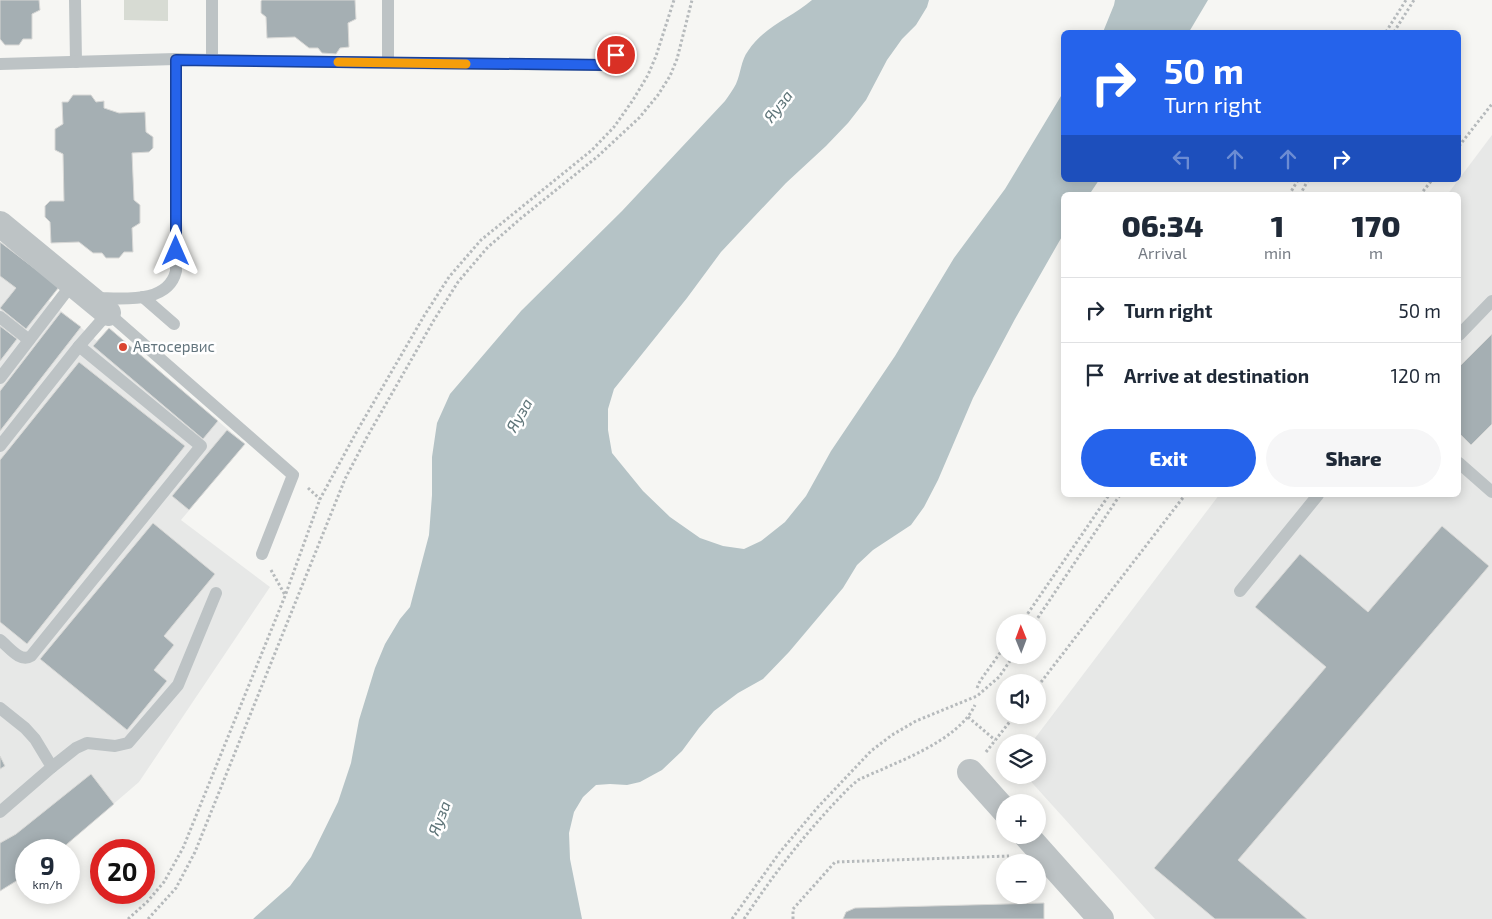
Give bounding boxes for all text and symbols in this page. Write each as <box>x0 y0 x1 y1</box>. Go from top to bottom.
pin <box>595 34 637 76</box>
icon: arrive <box>602 41 630 69</box>
text: 50 m <box>1164 49 1244 91</box>
icon: right <box>1081 50 1146 115</box>
water label: Яуза <box>759 86 796 126</box>
text: Turn right <box>1164 91 1262 117</box>
icon: left <box>1168 145 1196 173</box>
icon: ahead <box>1221 145 1249 173</box>
icon: ahead <box>1274 145 1302 173</box>
icon: right <box>1327 145 1355 173</box>
text: 06:34 <box>1121 207 1204 243</box>
text: 1 <box>1271 207 1284 243</box>
text: 170 <box>1352 207 1401 243</box>
position arrow <box>149 224 201 276</box>
text: Arrival <box>1138 243 1187 262</box>
text: min <box>1264 243 1291 262</box>
text: m <box>1369 243 1383 262</box>
icon: right <box>1081 296 1109 324</box>
text: Turn right <box>1124 299 1212 322</box>
text: 50 m <box>1398 299 1441 322</box>
place label: Автосервис <box>133 337 215 355</box>
marker: Автосервис <box>117 341 129 353</box>
icon: arrive <box>1081 361 1109 389</box>
text: Arrive at destination <box>1124 364 1309 387</box>
text: 120 m <box>1390 364 1441 387</box>
water label: Яуза <box>501 395 536 435</box>
button: Exit <box>1081 429 1256 487</box>
button: Share <box>1266 429 1441 487</box>
north arrow <box>996 614 1046 664</box>
map controls <box>996 614 1046 904</box>
button: sound <box>996 674 1046 724</box>
button: layers <box>996 734 1046 784</box>
button: + <box>996 794 1046 844</box>
water label: Яуза <box>423 798 454 838</box>
speed limit sign: 20 <box>90 839 155 904</box>
text: 9 <box>40 850 55 880</box>
button: − <box>996 854 1046 904</box>
text: km/h <box>33 877 62 891</box>

